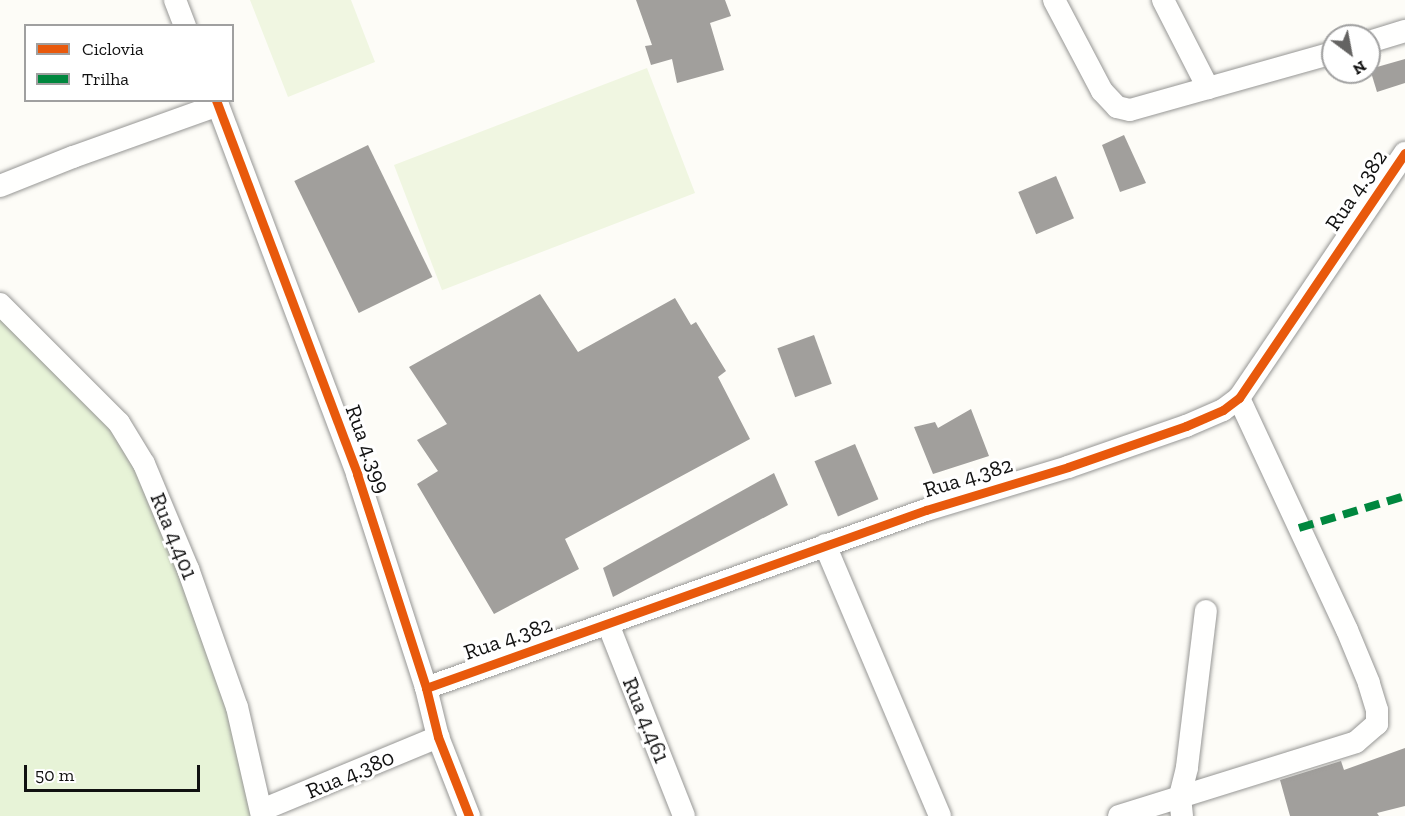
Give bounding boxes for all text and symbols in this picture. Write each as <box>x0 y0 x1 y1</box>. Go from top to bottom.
legend <box>24 24 234 102</box>
north arrow <box>1321 24 1381 84</box>
text: Ciclovia <box>82 38 144 60</box>
text: N <box>1350 57 1370 79</box>
text: Trilha <box>82 68 129 90</box>
street label: Rua 4.382 <box>1319 144 1393 236</box>
street label: Rua 4.399 <box>340 401 396 497</box>
street label: Rua 4.382 <box>920 451 1016 503</box>
street label: Rua 4.401 <box>145 489 203 583</box>
street label: Rua 4.382 <box>460 611 556 665</box>
street label: Rua 4.461 <box>617 673 675 767</box>
street label: Rua 4.380 <box>302 744 398 804</box>
scale bar <box>27 753 202 791</box>
text: 50 m <box>35 764 74 786</box>

